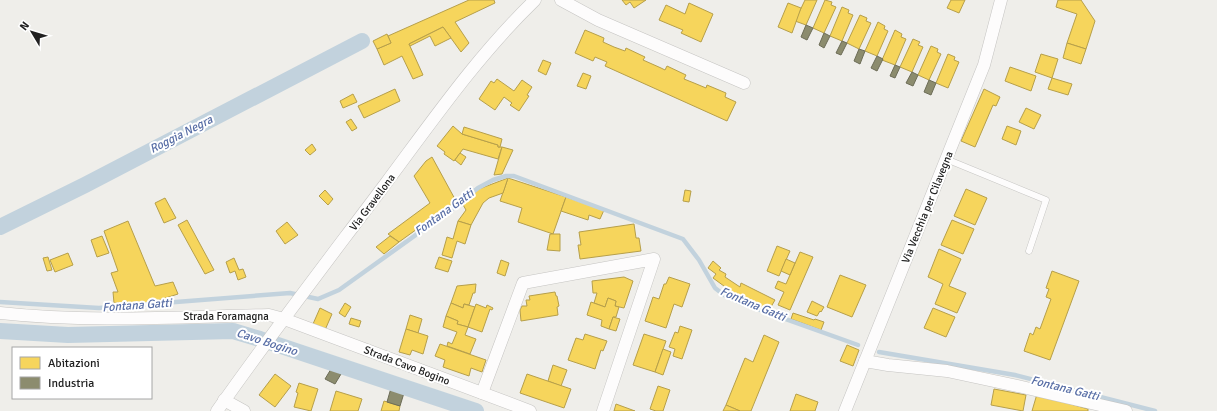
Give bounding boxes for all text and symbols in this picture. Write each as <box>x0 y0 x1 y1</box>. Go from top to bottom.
north arrow <box>12 12 52 52</box>
text: N <box>17 19 32 33</box>
water label: Roggia Negra <box>147 112 216 157</box>
street label: Via Vecchia per Cilavegna <box>899 149 956 265</box>
street label: Via Gravellona <box>347 171 398 233</box>
water label: Fontana Gatti <box>412 185 478 239</box>
water label: Fontana Gatti <box>718 284 789 326</box>
water label: Fontana Gatti <box>102 295 174 315</box>
street label: Strada Foramagna <box>183 310 269 323</box>
water label: Cavo Bogino <box>235 326 300 360</box>
street label: Strada Cavo Bogino <box>362 343 452 388</box>
legend <box>12 347 152 399</box>
text: Abitazioni <box>48 356 100 371</box>
water label: Fontana Gatti <box>1029 373 1102 405</box>
text: Industria <box>48 376 94 391</box>

